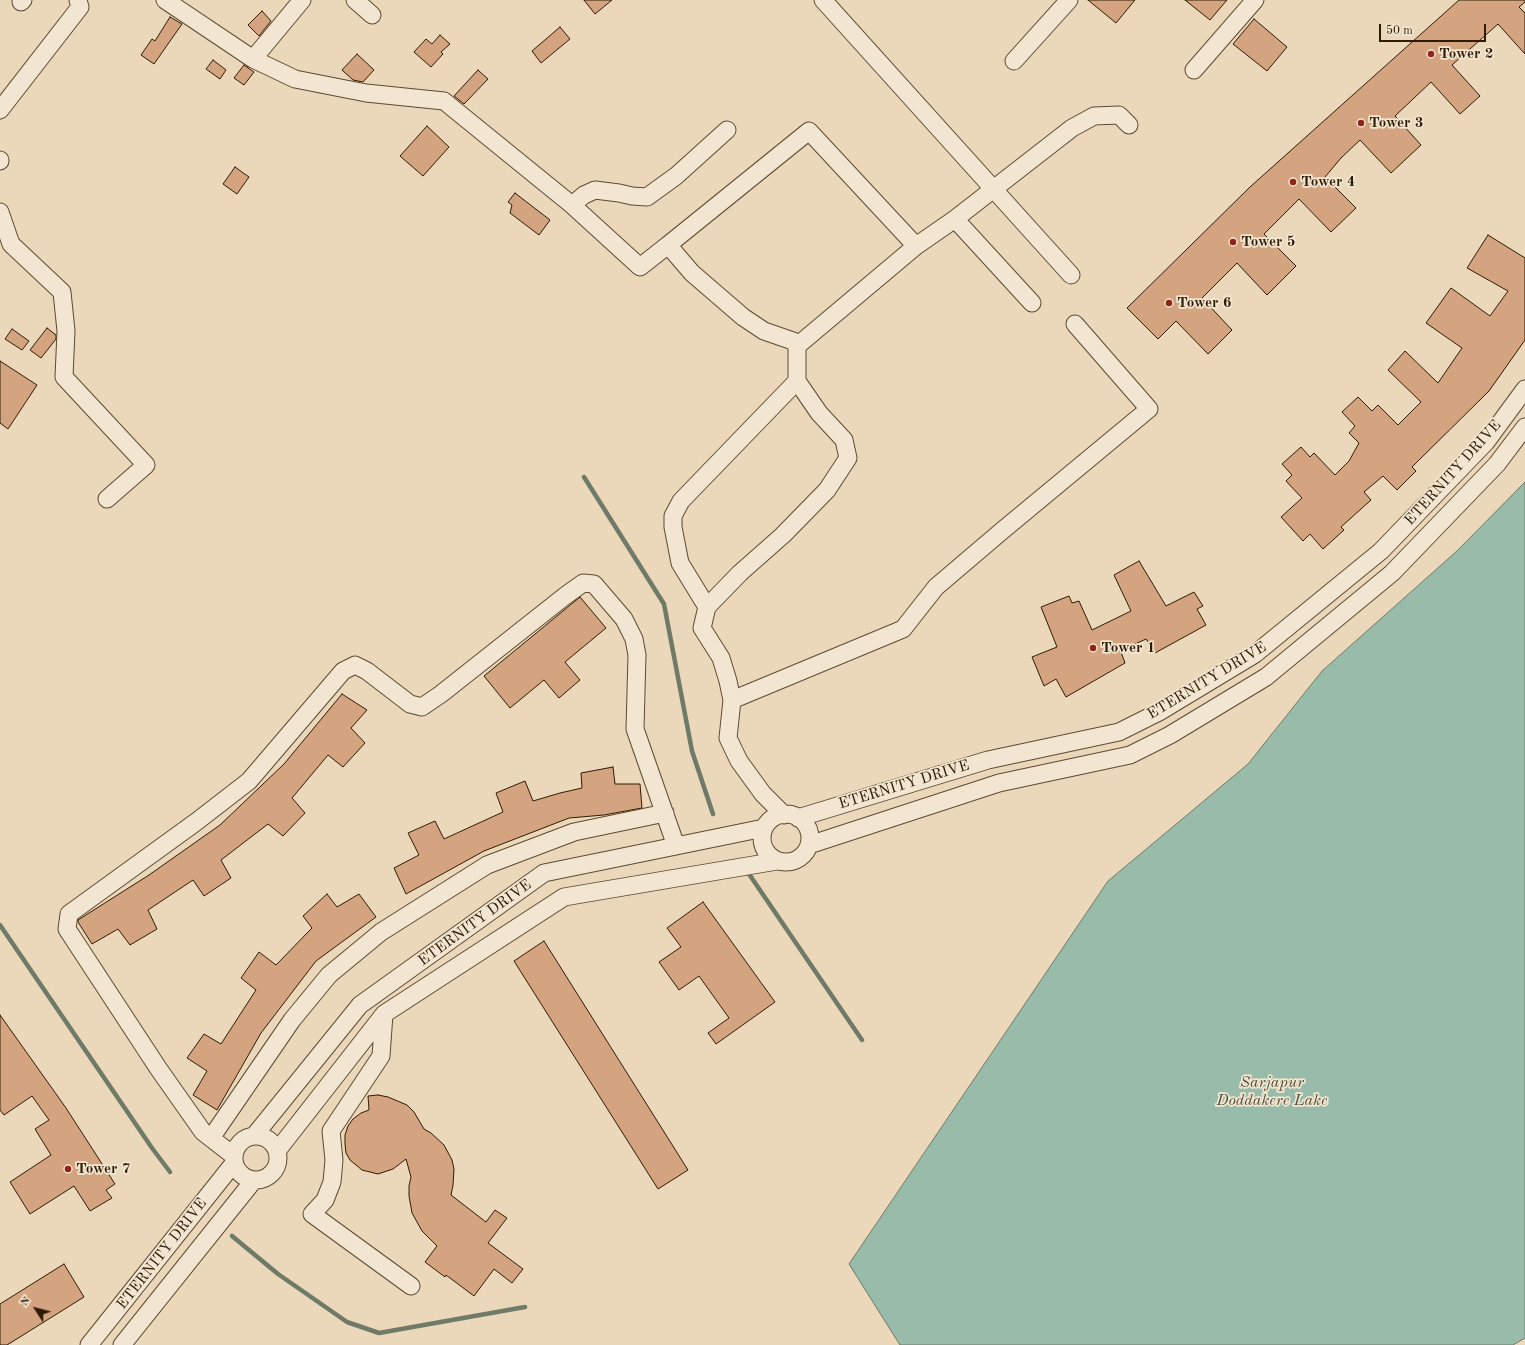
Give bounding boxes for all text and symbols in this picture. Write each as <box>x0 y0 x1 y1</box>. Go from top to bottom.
scale bar <box>1381 16 1488 42</box>
text: 50 m <box>1386 25 1413 37</box>
place label: Tower 2 <box>1439 45 1493 63</box>
marker: Tower 2 <box>1426 49 1436 59</box>
place label: Tower 3 <box>1369 114 1423 132</box>
marker: Tower 3 <box>1356 118 1366 128</box>
place label: Tower 4 <box>1301 173 1355 191</box>
marker: Tower 4 <box>1288 177 1298 187</box>
place label: Tower 5 <box>1241 233 1295 251</box>
marker: Tower 5 <box>1228 237 1238 247</box>
place label: Tower 6 <box>1177 294 1231 312</box>
marker: Tower 6 <box>1164 298 1174 308</box>
street label: ETERNITY DRIVE <box>1401 417 1505 529</box>
street label: ETERNITY DRIVE <box>1144 638 1270 724</box>
place label: Tower 1 <box>1101 639 1155 657</box>
marker: Tower 1 <box>1088 643 1098 653</box>
street label: ETERNITY DRIVE <box>836 757 972 813</box>
street label: ETERNITY DRIVE <box>415 876 535 970</box>
water label: Sarjapur Doddakere Lake <box>1216 1073 1328 1111</box>
place label: Tower 7 <box>76 1160 130 1178</box>
marker: Tower 7 <box>63 1164 73 1174</box>
street label: ETERNITY DRIVE <box>113 1195 211 1313</box>
north arrow <box>16 1289 56 1329</box>
text: N <box>19 1295 33 1308</box>

